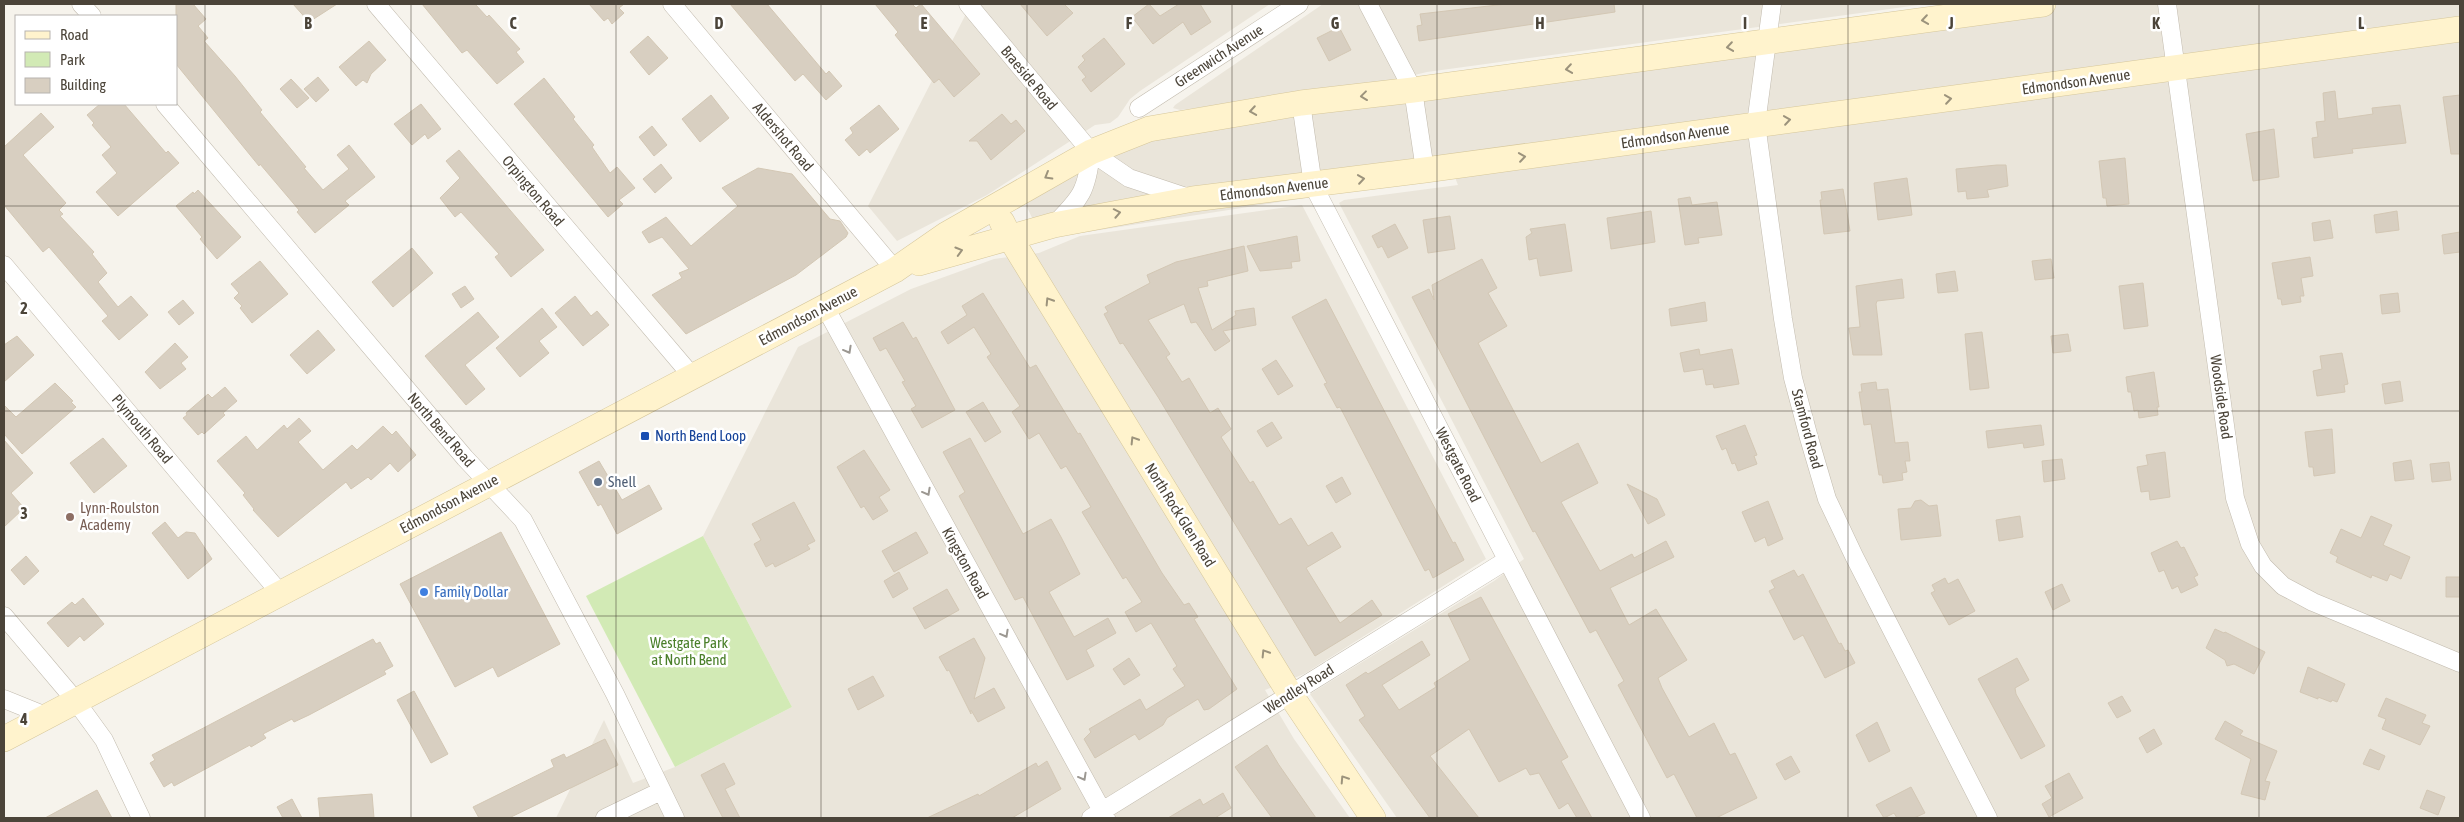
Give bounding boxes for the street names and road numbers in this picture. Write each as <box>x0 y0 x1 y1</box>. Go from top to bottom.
street label: Greenwich Avenue <box>1171 21 1266 90</box>
street label: Braeside Road <box>998 42 1061 113</box>
street label: Edmondson Avenue <box>2021 65 2131 98</box>
street label: Aldershot Road <box>750 99 817 174</box>
street label: Edmondson Avenue <box>1620 119 1730 152</box>
street label: Orpington Road <box>499 152 568 229</box>
street label: Edmondson Avenue <box>1219 173 1329 204</box>
street label: Edmondson Avenue <box>756 282 860 349</box>
street label: Woodside Road <box>2207 354 2236 440</box>
street label: Stamford Road <box>1789 387 1826 471</box>
street label: North Bend Road <box>405 389 478 470</box>
street label: Plymouth Road <box>109 391 176 467</box>
street label: Westgate Road <box>1432 425 1485 505</box>
street label: North Rock Glen Road <box>1142 460 1219 570</box>
street label: Edmondson Avenue <box>397 470 501 537</box>
street label: Kingston Road <box>939 524 992 601</box>
street label: Wendley Road <box>1261 660 1337 717</box>

